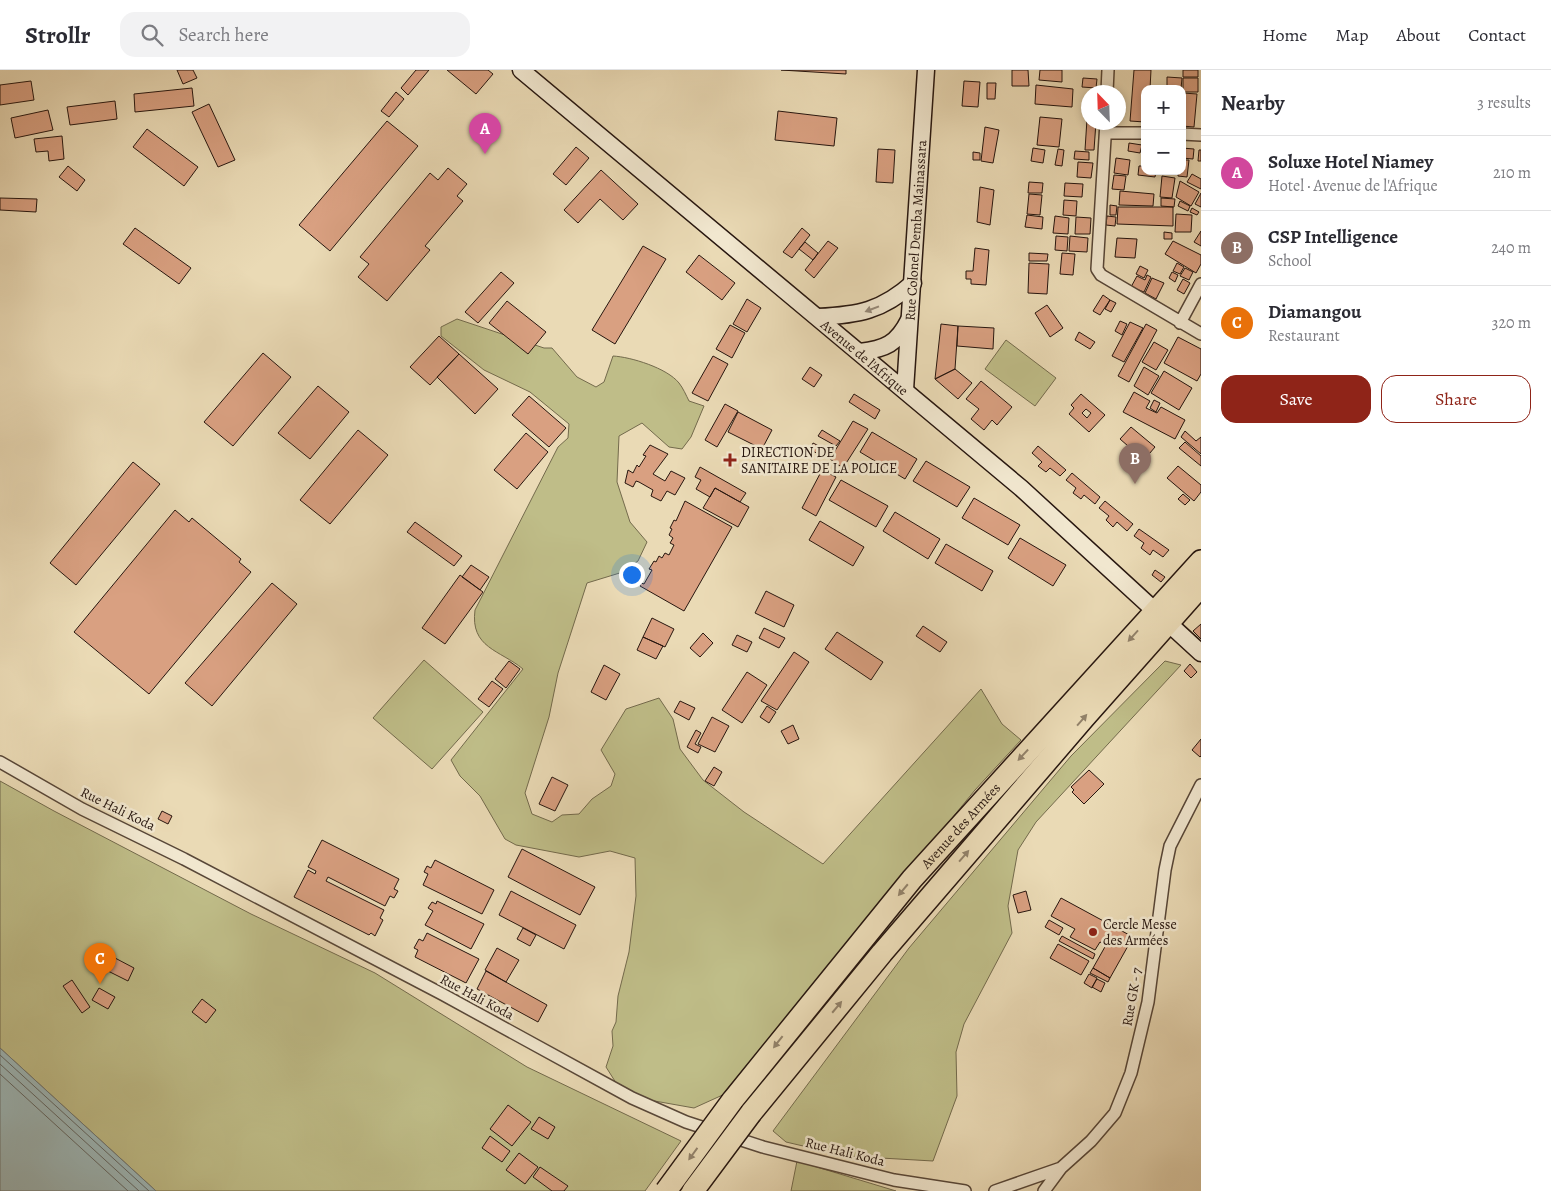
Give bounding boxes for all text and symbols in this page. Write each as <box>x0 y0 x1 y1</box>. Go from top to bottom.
search box <box>120 12 470 57</box>
text: Strollr <box>25 19 90 51</box>
icon: search <box>138 21 166 49</box>
text: Search here <box>178 22 269 48</box>
text: Home <box>1262 23 1307 47</box>
text: Map <box>1335 23 1368 47</box>
text: About <box>1396 23 1440 47</box>
text: Contact <box>1468 23 1526 47</box>
north arrow <box>1081 85 1126 130</box>
map controls <box>1141 85 1186 175</box>
button: + <box>1141 85 1186 130</box>
text: Nearby <box>1221 89 1284 117</box>
text: 3 results <box>1477 92 1531 114</box>
pin: A <box>469 113 501 154</box>
button: − <box>1141 130 1186 175</box>
street label: Rue Colonel Demba Mainassara <box>900 139 931 321</box>
text: Soluxe Hotel Niamey <box>1268 149 1433 175</box>
text: A <box>1232 162 1242 184</box>
text: 210 m <box>1493 162 1531 184</box>
text: Hotel · Avenue de l'Afrique <box>1268 175 1438 197</box>
text: CSP Intelligence <box>1268 224 1398 250</box>
text: B <box>1232 237 1242 259</box>
text: 240 m <box>1491 237 1531 259</box>
text: School <box>1268 250 1311 272</box>
text: Diamangou <box>1268 299 1361 325</box>
one-way arrow <box>864 305 879 313</box>
text: C <box>1232 312 1242 334</box>
text: 320 m <box>1492 312 1531 334</box>
street label: Avenue de l'Afrique <box>816 315 913 400</box>
text: Restaurant <box>1268 325 1340 347</box>
button: Save <box>1221 375 1371 423</box>
button: Share <box>1381 375 1531 423</box>
place label: DIRECTION DE SANITAIRE DE LA POLICE <box>741 443 897 478</box>
pin: B <box>1119 443 1151 484</box>
marker: DIRECTION DE SANITAIRE DE LA POLICE <box>723 453 737 467</box>
your location <box>619 562 645 588</box>
one-way arrow <box>1127 629 1139 641</box>
one-way arrow <box>1076 714 1087 726</box>
one-way arrow <box>1017 749 1029 761</box>
street label: Avenue des Armées <box>916 779 1005 873</box>
street label: Rue Hali Koda <box>77 783 159 836</box>
one-way arrow <box>958 851 970 863</box>
one-way arrow <box>897 883 909 895</box>
place label: Cercle Messe des Armées <box>1103 915 1177 950</box>
marker: Cercle Messe des Armées <box>1087 926 1099 938</box>
pin: C <box>84 943 116 984</box>
street label: Rue GK - 7 <box>1118 966 1147 1028</box>
street label: Rue Hali Koda <box>437 970 518 1025</box>
one-way arrow <box>831 1001 842 1014</box>
one-way arrow <box>773 1035 783 1049</box>
street label: Rue Hali Koda <box>803 1133 887 1171</box>
one-way arrow <box>688 1147 698 1161</box>

